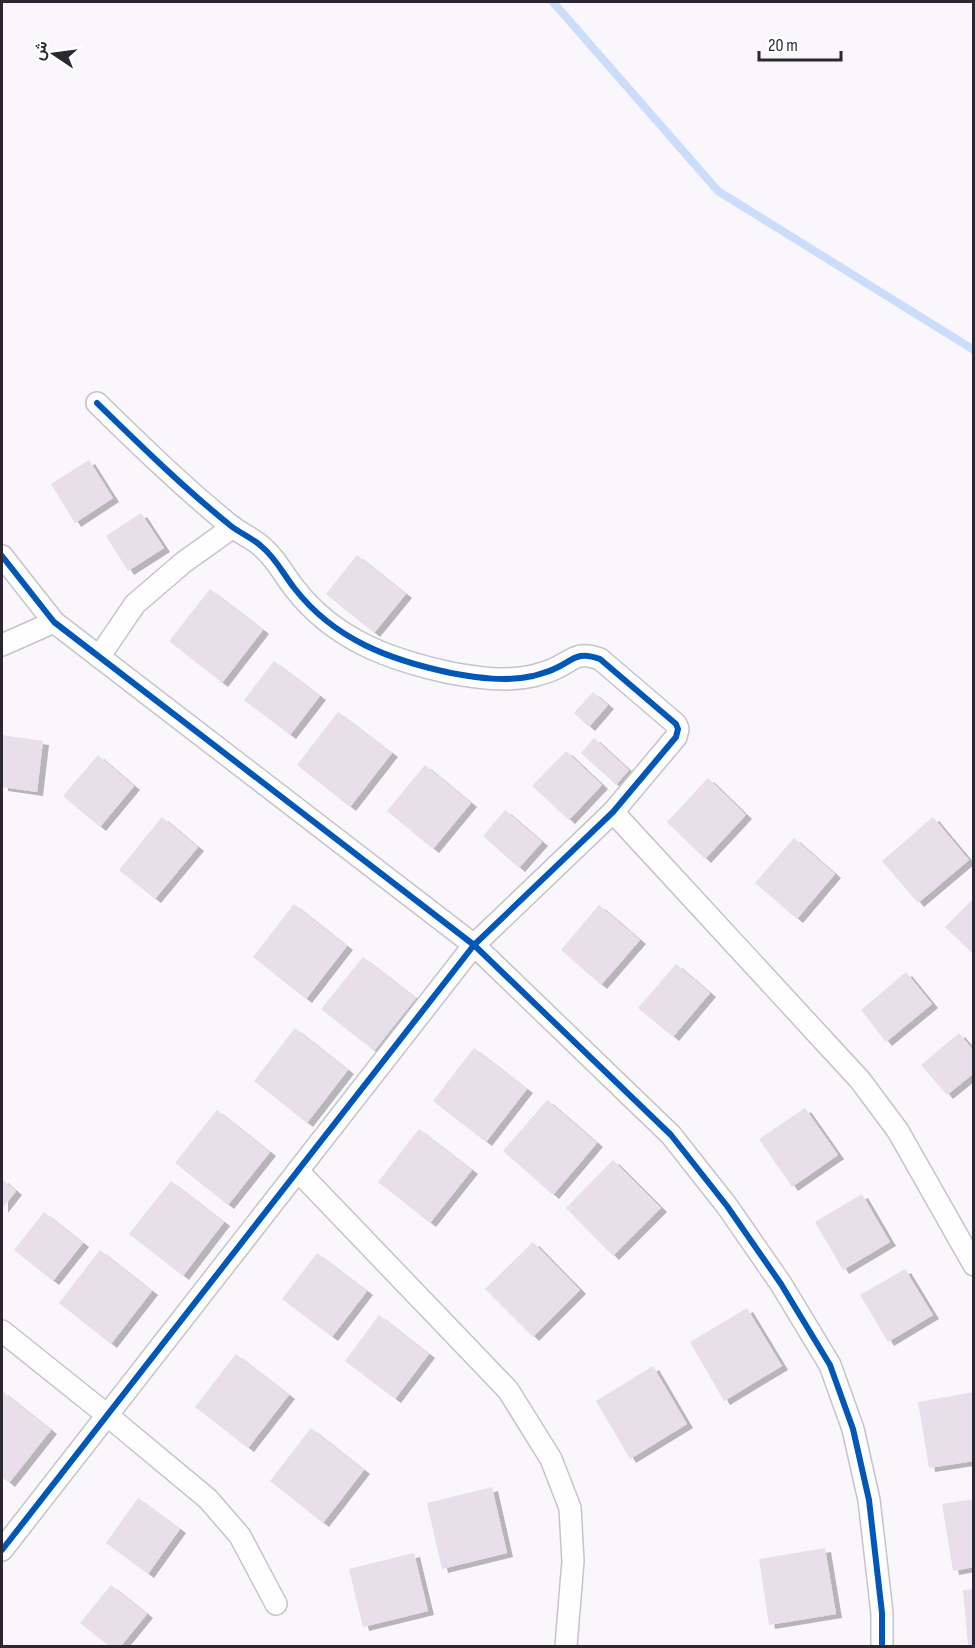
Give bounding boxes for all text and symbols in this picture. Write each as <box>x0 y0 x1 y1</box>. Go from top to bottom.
north arrow <box>24 24 84 84</box>
scale bar <box>759 24 842 62</box>
text: 20 m <box>768 35 798 56</box>
text: ش <box>29 39 52 62</box>

